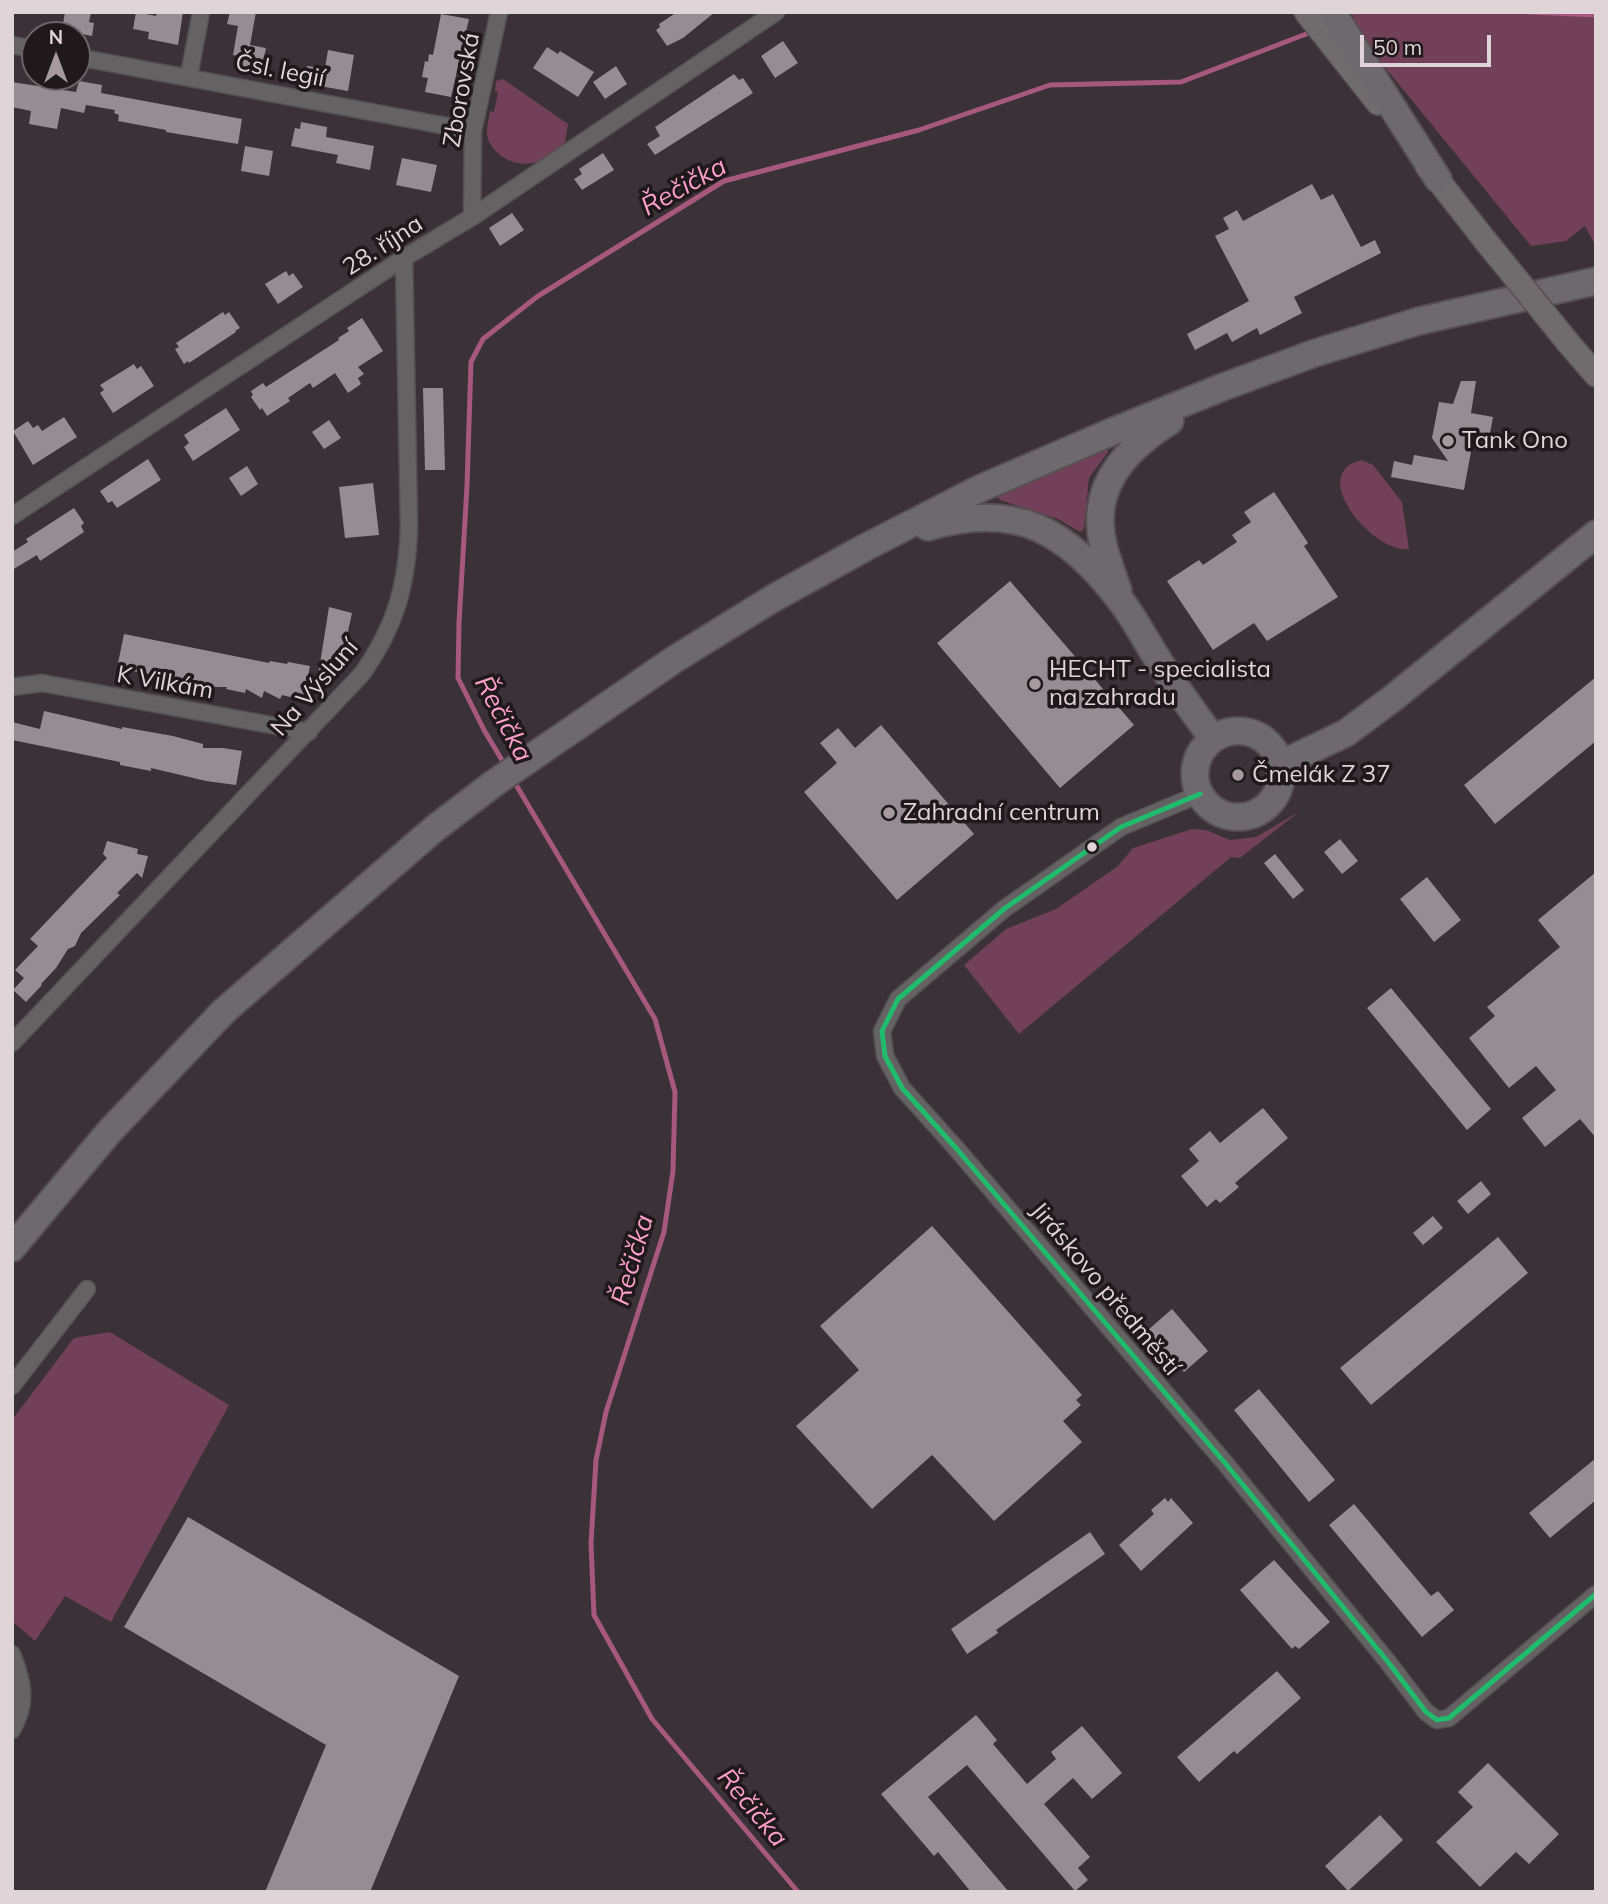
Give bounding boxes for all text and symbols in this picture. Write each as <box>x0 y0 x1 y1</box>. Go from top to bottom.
north arrow <box>21 21 91 91</box>
scale bar <box>1363 21 1494 65</box>
text: N <box>49 25 63 49</box>
street label: Zborovská <box>438 31 486 149</box>
text: 50 m <box>1373 34 1422 60</box>
street label: Čsl. legií <box>233 48 327 94</box>
water label: Řečička <box>636 151 732 223</box>
street label: 28. října <box>338 210 428 282</box>
place label: Tank Ono <box>1462 427 1568 455</box>
marker: Tank Ono <box>1440 433 1456 449</box>
street label: Na Výsluní <box>265 634 365 742</box>
place label: HECHT - specialista na zahradu <box>1049 656 1271 712</box>
street label: K Vilkám <box>114 660 216 706</box>
water label: Řečička <box>467 671 539 767</box>
marker: HECHT - specialista na zahradu <box>1027 676 1043 692</box>
place label: Čmelák Z 37 <box>1252 761 1391 789</box>
marker: Čmelák Z 37 <box>1230 767 1246 783</box>
place label: Zahradní centrum <box>903 799 1100 827</box>
marker: Zahradní centrum <box>881 805 897 821</box>
unlabelled marker <box>1085 840 1099 854</box>
street label: Jiráskovo předměstí <box>1024 1197 1186 1381</box>
water label: Řečička <box>605 1211 661 1309</box>
water label: Řečička <box>710 1762 794 1854</box>

